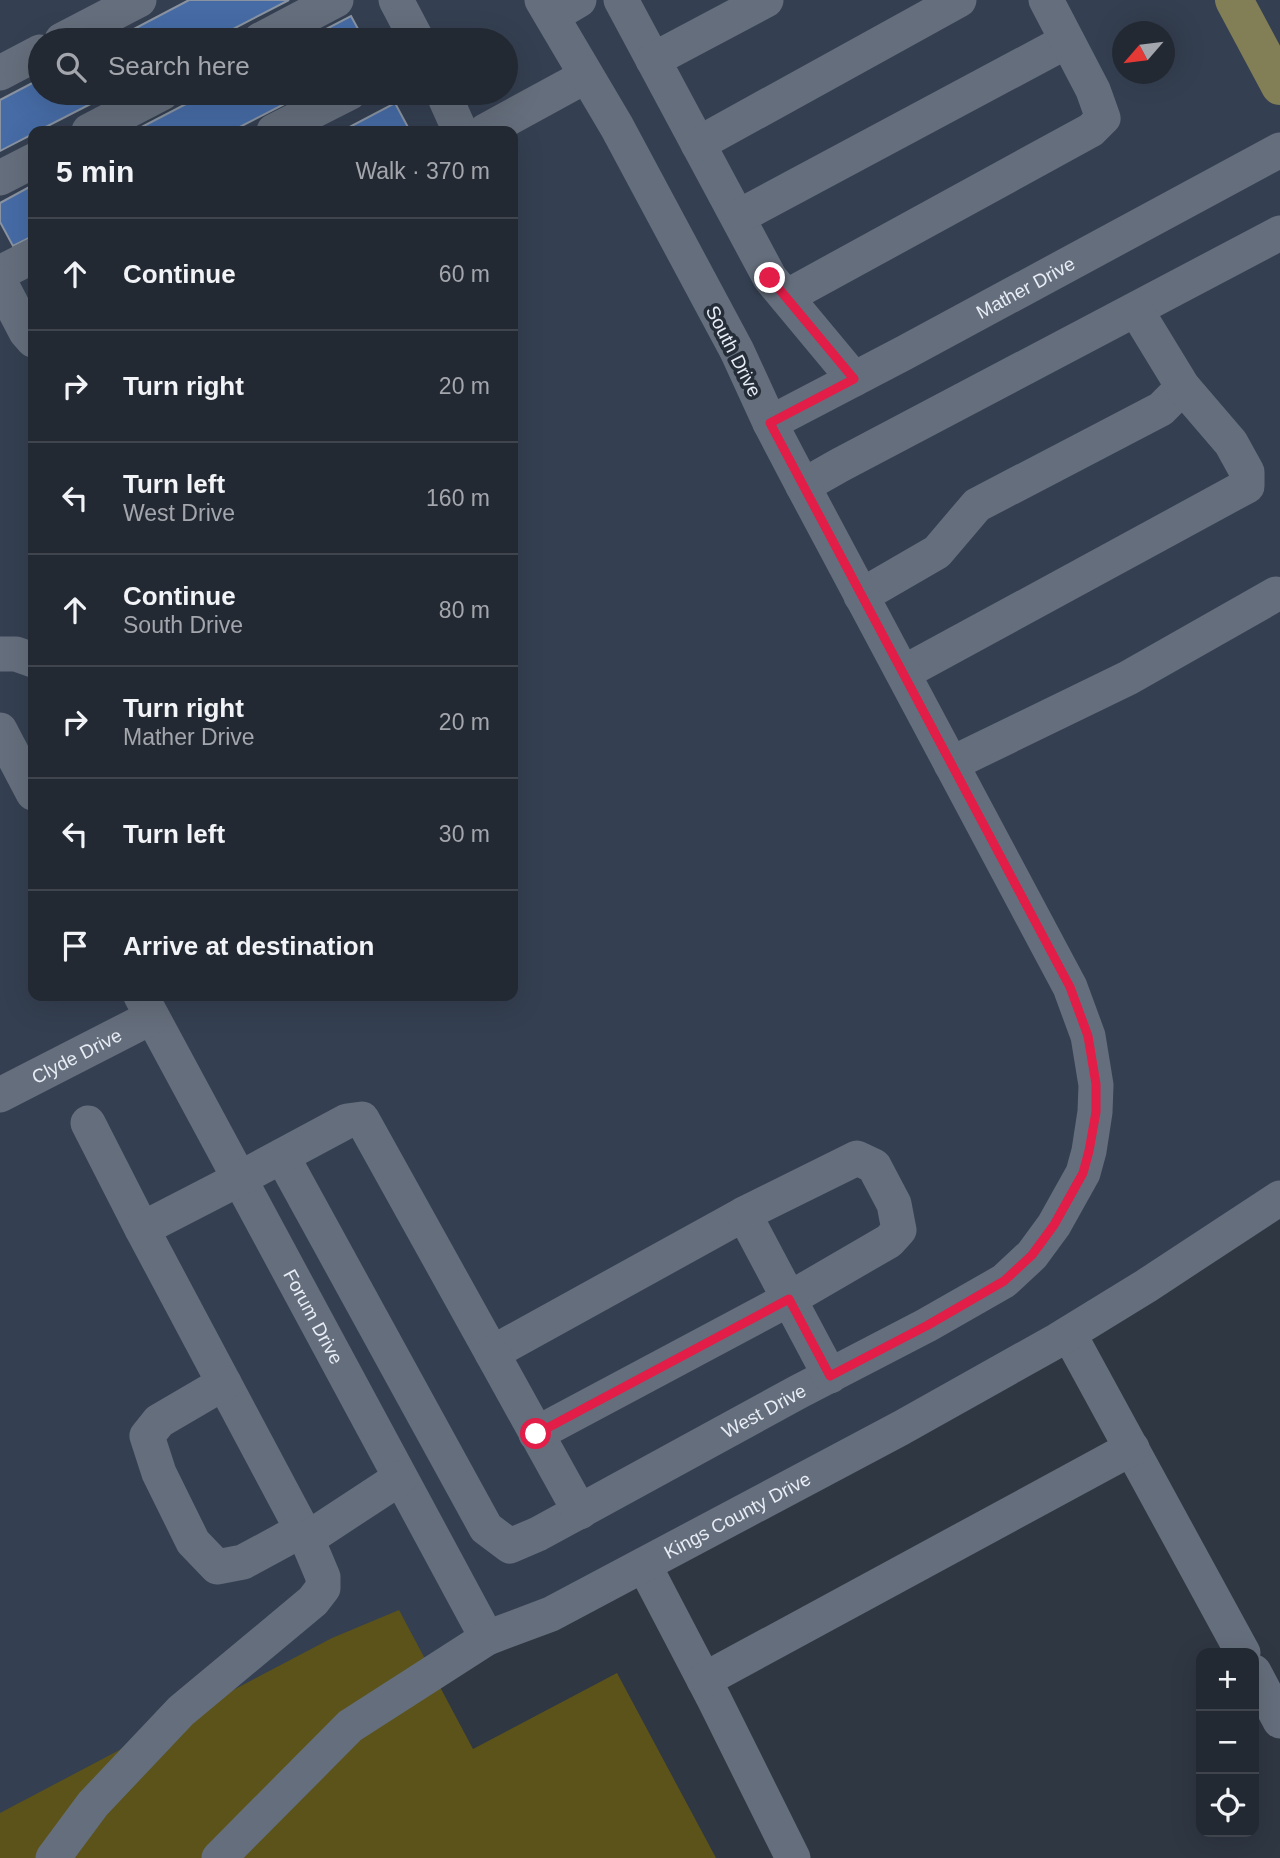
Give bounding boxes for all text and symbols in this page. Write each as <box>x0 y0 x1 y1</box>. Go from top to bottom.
north arrow <box>1112 21 1175 84</box>
search box <box>28 28 518 105</box>
icon: search <box>52 48 90 86</box>
text: Search here <box>108 51 250 81</box>
text: 5 min <box>56 155 134 188</box>
text: Walk · 370 m <box>355 158 490 184</box>
street label: Mather Drive <box>973 253 1078 323</box>
icon: ahead <box>56 255 94 293</box>
text: Continue <box>123 259 236 289</box>
text: 60 m <box>439 261 490 287</box>
route end <box>754 262 785 293</box>
street label: South Drive <box>702 302 765 400</box>
icon: right <box>56 367 94 405</box>
text: Turn right <box>123 371 244 401</box>
text: 20 m <box>439 373 490 399</box>
text: Turn left <box>123 469 225 499</box>
icon: left <box>56 479 94 517</box>
text: 160 m <box>426 485 490 511</box>
text: West Drive <box>123 500 235 526</box>
text: Continue <box>123 581 236 611</box>
icon: ahead <box>56 591 94 629</box>
text: 80 m <box>439 597 490 623</box>
text: South Drive <box>123 612 243 638</box>
text: Turn right <box>123 693 244 723</box>
icon: right <box>56 703 94 741</box>
text: 20 m <box>439 709 490 735</box>
text: Mather Drive <box>123 724 255 750</box>
icon: left <box>56 815 94 853</box>
text: Turn left <box>123 819 225 849</box>
text: 30 m <box>439 821 490 847</box>
icon: arrive <box>56 927 94 965</box>
text: Arrive at destination <box>123 931 374 961</box>
street label: Clyde Drive <box>28 1024 125 1088</box>
street label: Forum Drive <box>279 1266 347 1368</box>
street label: West Drive <box>718 1380 810 1443</box>
route start <box>520 1418 551 1449</box>
street label: Kings County Drive <box>661 1468 814 1563</box>
map controls <box>1196 1648 1259 1837</box>
button: + <box>1196 1648 1259 1711</box>
button: − <box>1196 1711 1259 1774</box>
button: locate <box>1196 1774 1259 1837</box>

